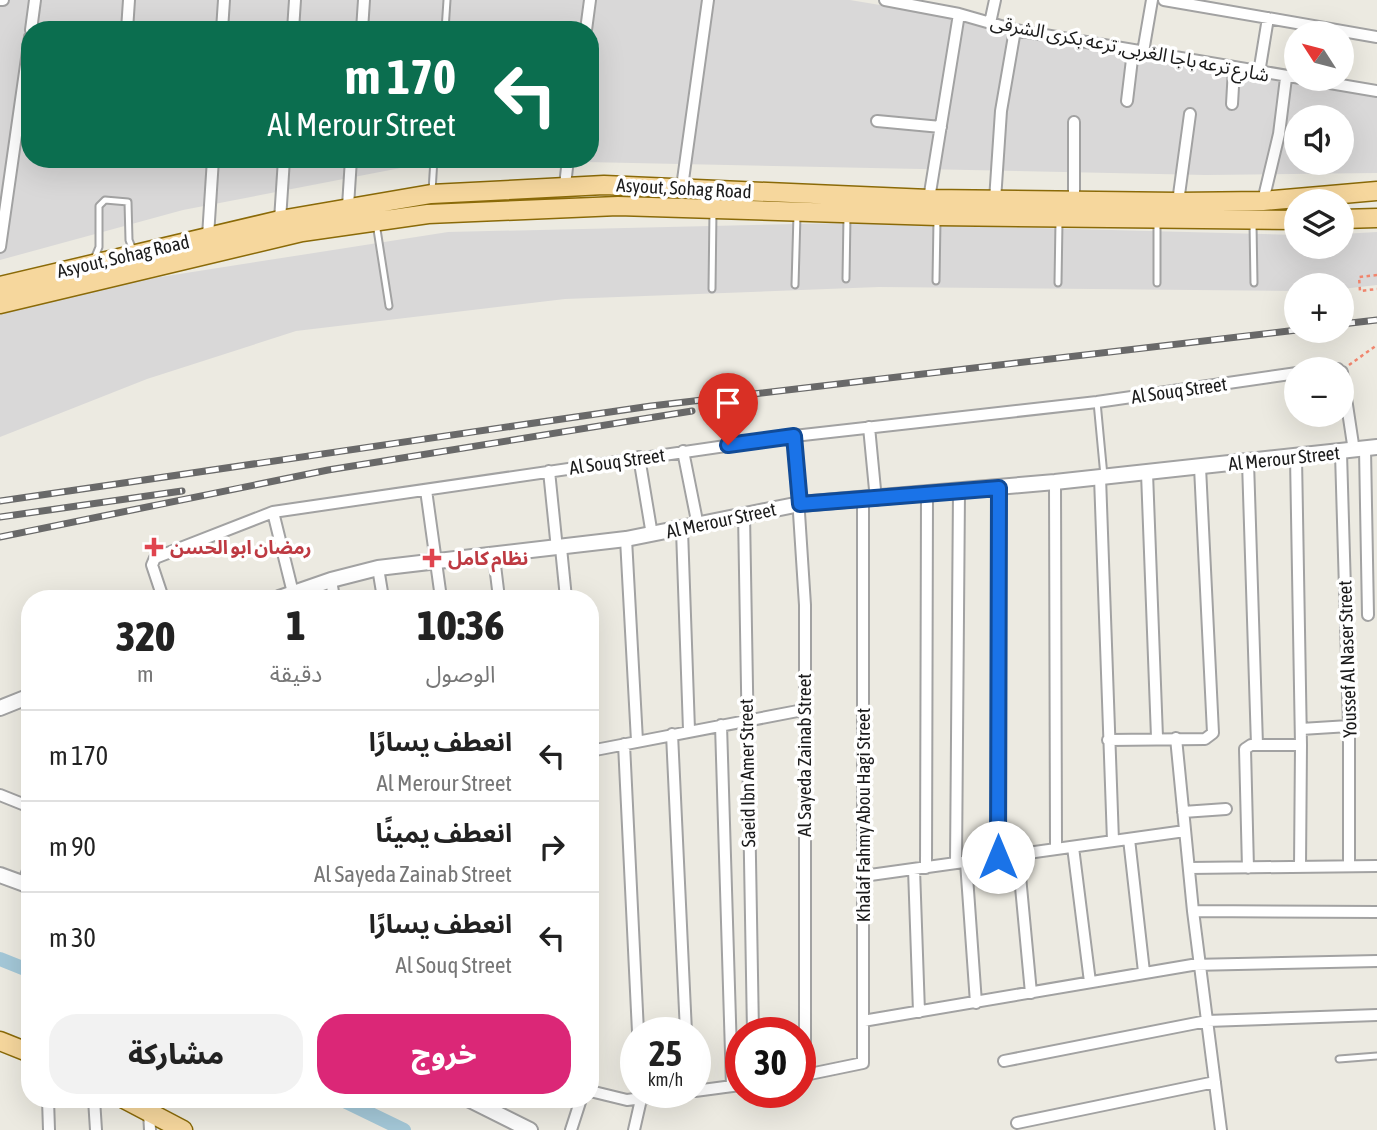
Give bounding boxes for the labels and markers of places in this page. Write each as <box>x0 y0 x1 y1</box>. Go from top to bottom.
pin <box>698 373 758 445</box>
place label: رمضان ابو الحسن <box>170 536 312 559</box>
marker: رمضان ابو الحسن <box>144 537 164 557</box>
place label: نظام كامل <box>448 547 528 573</box>
marker: نظام كامل <box>422 548 442 568</box>

